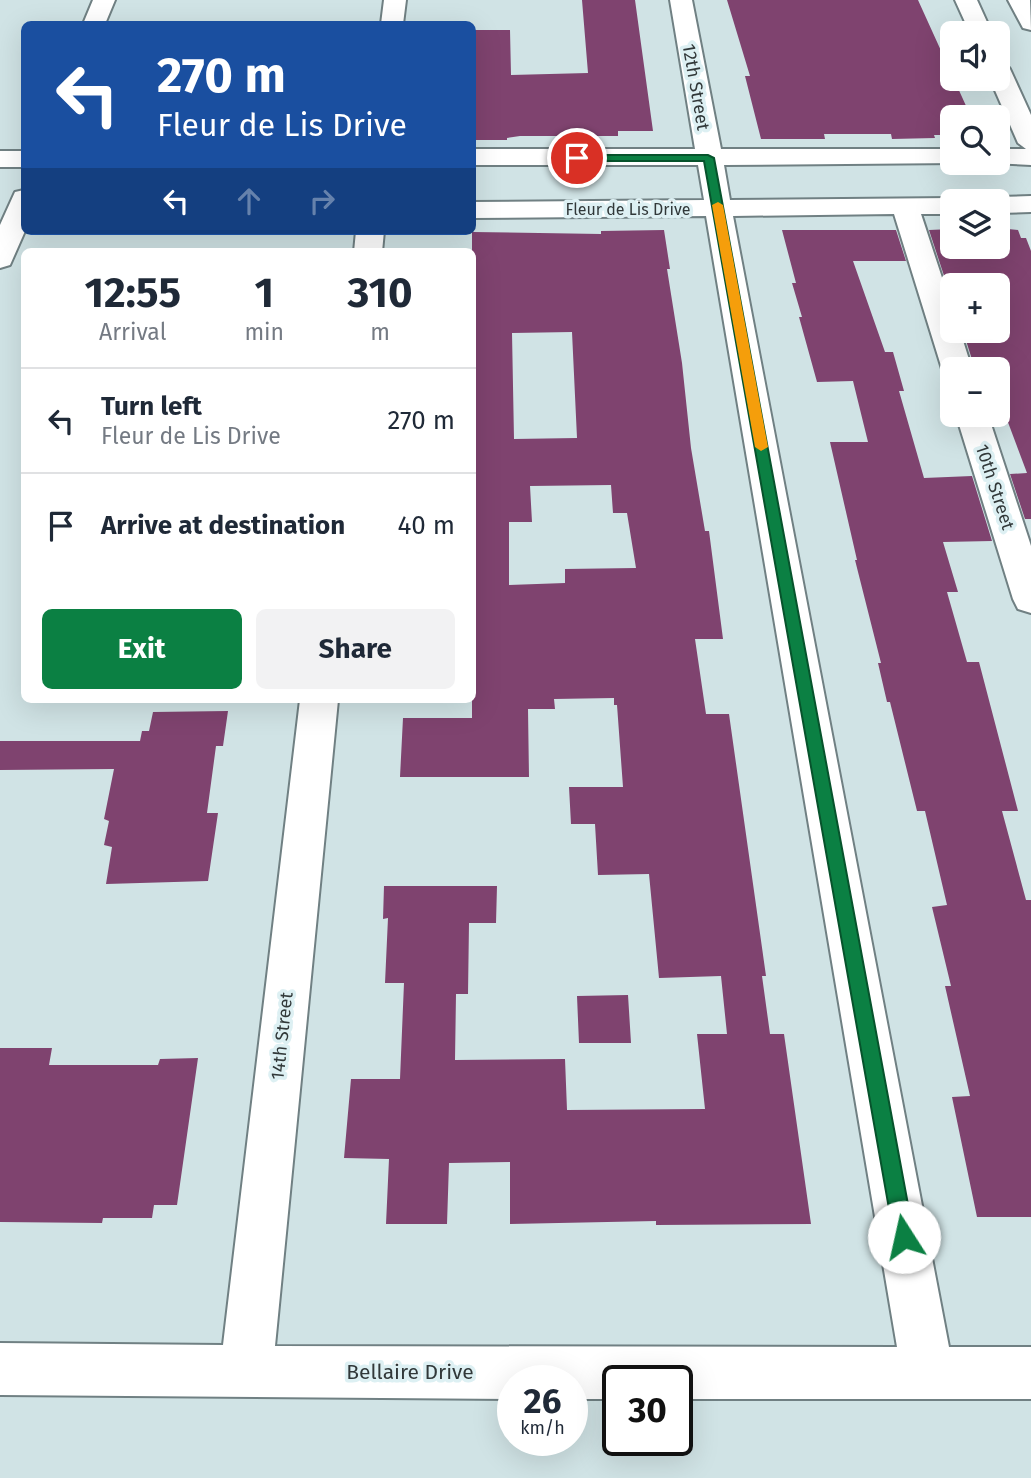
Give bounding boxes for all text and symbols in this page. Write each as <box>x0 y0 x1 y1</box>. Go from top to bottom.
map controls <box>940 21 1010 427</box>
button: sound <box>940 21 1010 91</box>
street label: 12th Street <box>678 42 715 132</box>
text: 270 m <box>157 46 286 105</box>
icon: left <box>42 49 133 140</box>
button: search <box>940 105 1010 175</box>
text: Fleur de Lis Drive <box>157 106 407 144</box>
pin <box>547 128 607 188</box>
icon: arrive <box>558 139 596 177</box>
icon: left <box>157 182 195 220</box>
icon: ahead <box>230 182 268 220</box>
icon: right <box>303 182 341 220</box>
button: layers <box>940 189 1010 259</box>
street label: Fleur de Lis Drive <box>566 200 691 219</box>
text: 12:55 <box>84 268 181 318</box>
text: 1 <box>254 268 274 318</box>
text: 310 <box>348 268 413 318</box>
button: + <box>940 273 1010 343</box>
text: Arrival <box>99 318 166 346</box>
text: min <box>244 318 284 346</box>
text: m <box>370 318 390 346</box>
button: − <box>940 357 1010 427</box>
text: Turn left <box>101 391 202 422</box>
icon: left <box>42 402 80 440</box>
text: 270 m <box>387 405 455 436</box>
text: Fleur de Lis Drive <box>101 422 281 450</box>
street label: 10th Street <box>971 442 1019 533</box>
icon: arrive <box>42 507 80 545</box>
text: Arrive at destination <box>101 510 345 541</box>
text: 40 m <box>397 510 455 541</box>
button: Exit <box>42 609 242 689</box>
button: Share <box>256 609 455 689</box>
street label: 14th Street <box>266 991 298 1081</box>
position arrow <box>867 1200 941 1274</box>
street label: Bellaire Drive <box>346 1359 474 1385</box>
speed limit sign: 30 <box>602 1365 693 1456</box>
text: 26 <box>524 1380 561 1422</box>
text: km/h <box>520 1417 565 1439</box>

